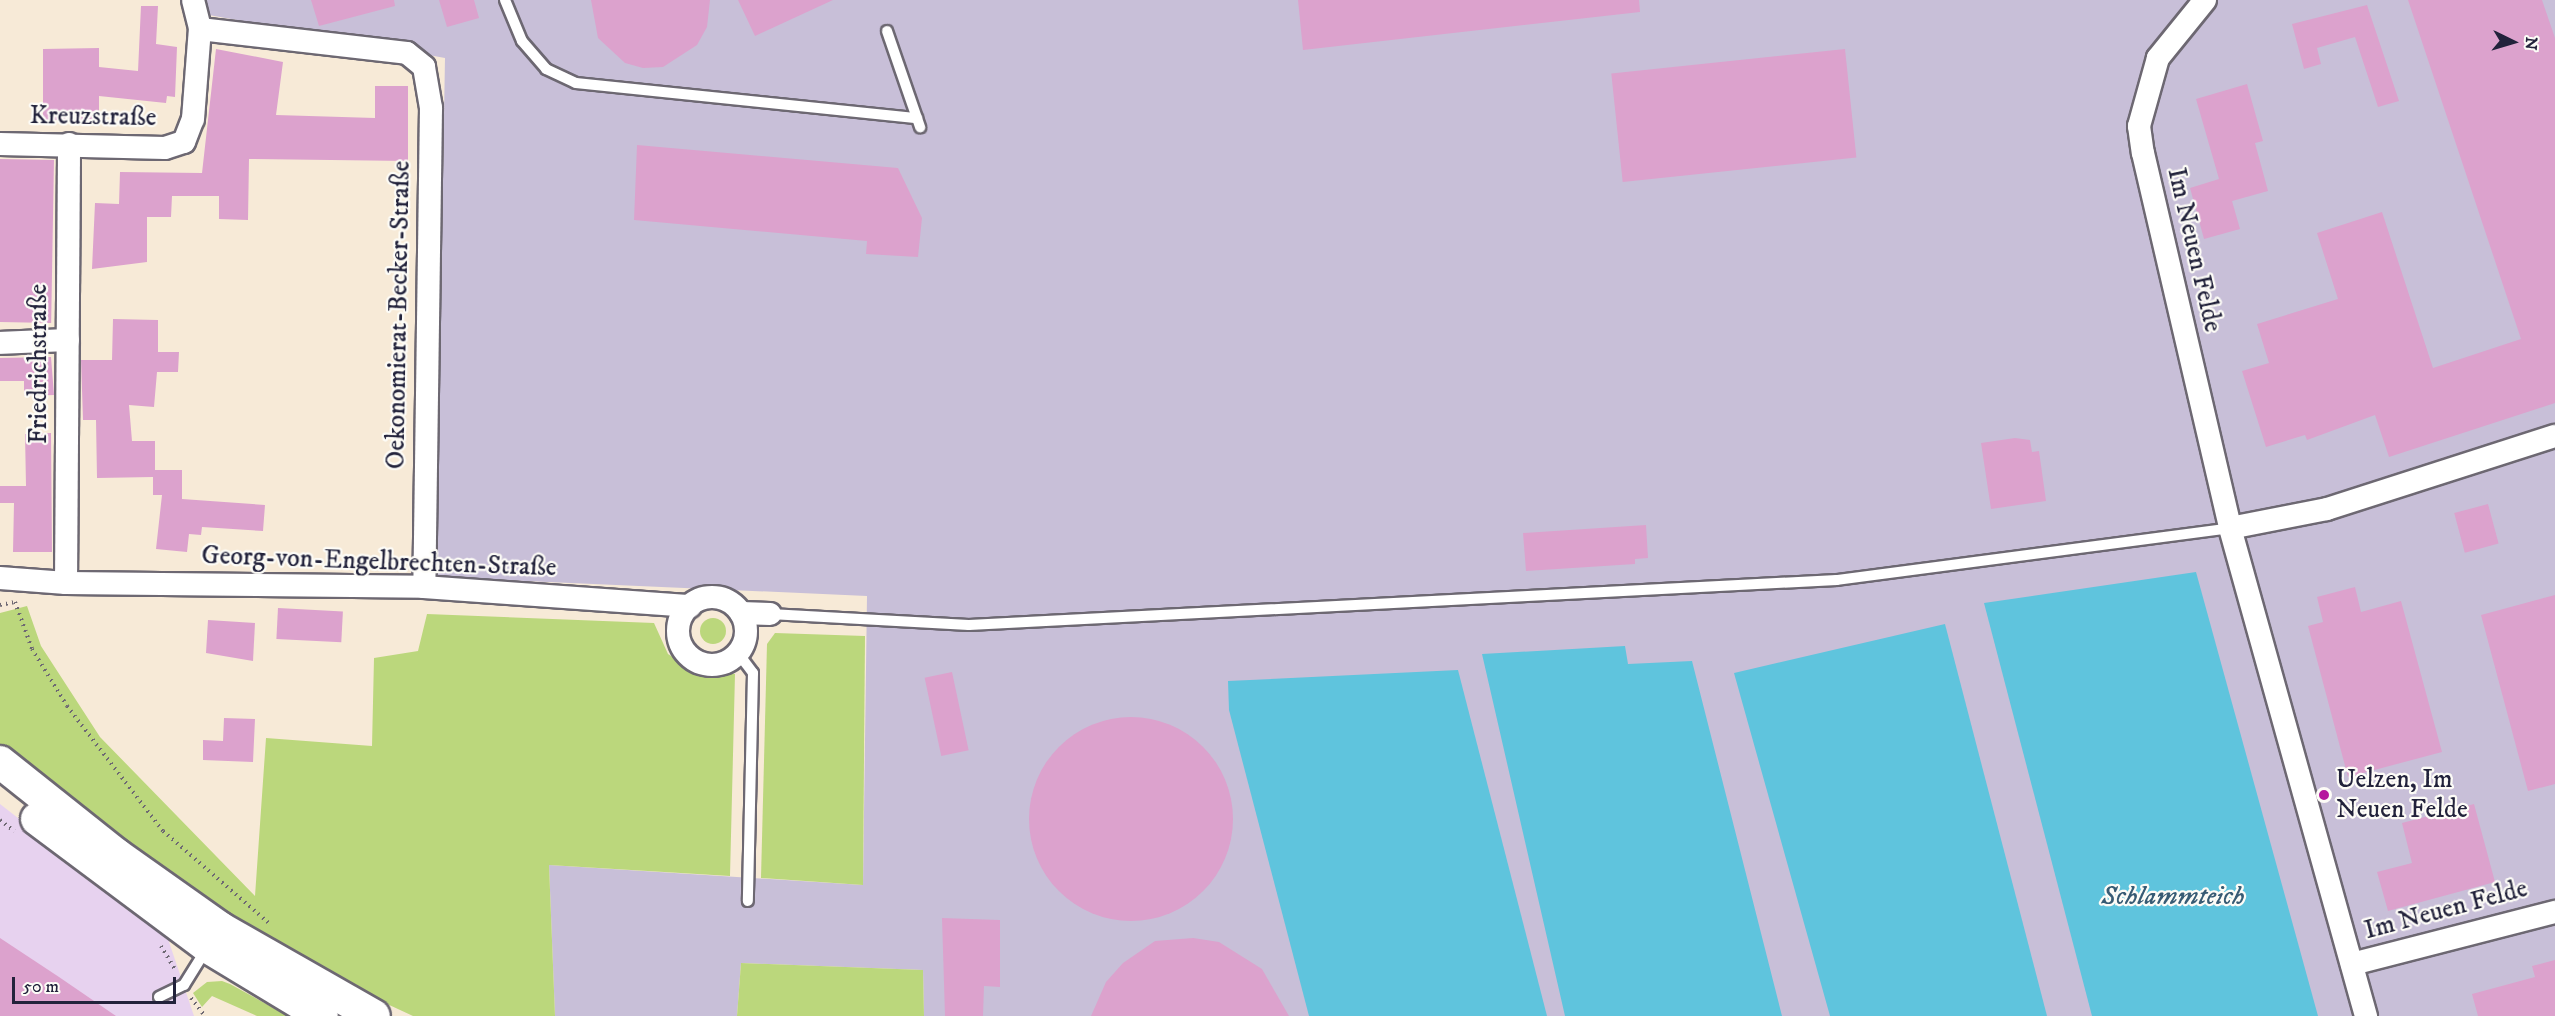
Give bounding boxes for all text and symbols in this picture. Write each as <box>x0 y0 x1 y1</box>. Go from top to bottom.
north arrow <box>2483 12 2543 72</box>
text: N <box>2520 36 2541 51</box>
street label: Kreuzstraße <box>29 100 157 134</box>
street label: Oekonomierat-Becker-Straße <box>381 161 417 469</box>
street label: Im Neuen Felde <box>2160 165 2228 335</box>
street label: Friedrichstraße <box>23 284 55 444</box>
street label: Georg-von-Engelbrechten-Straße <box>201 540 557 584</box>
place label: Uelzen, Im Neuen Felde <box>2336 764 2468 826</box>
marker: Uelzen, Im Neuen Felde <box>2317 788 2331 802</box>
street label: Im Neuen Felde <box>2361 873 2531 947</box>
water label: Schlammteich <box>2101 881 2245 913</box>
scale bar <box>15 965 178 1003</box>
text: 50 m <box>23 976 59 998</box>

